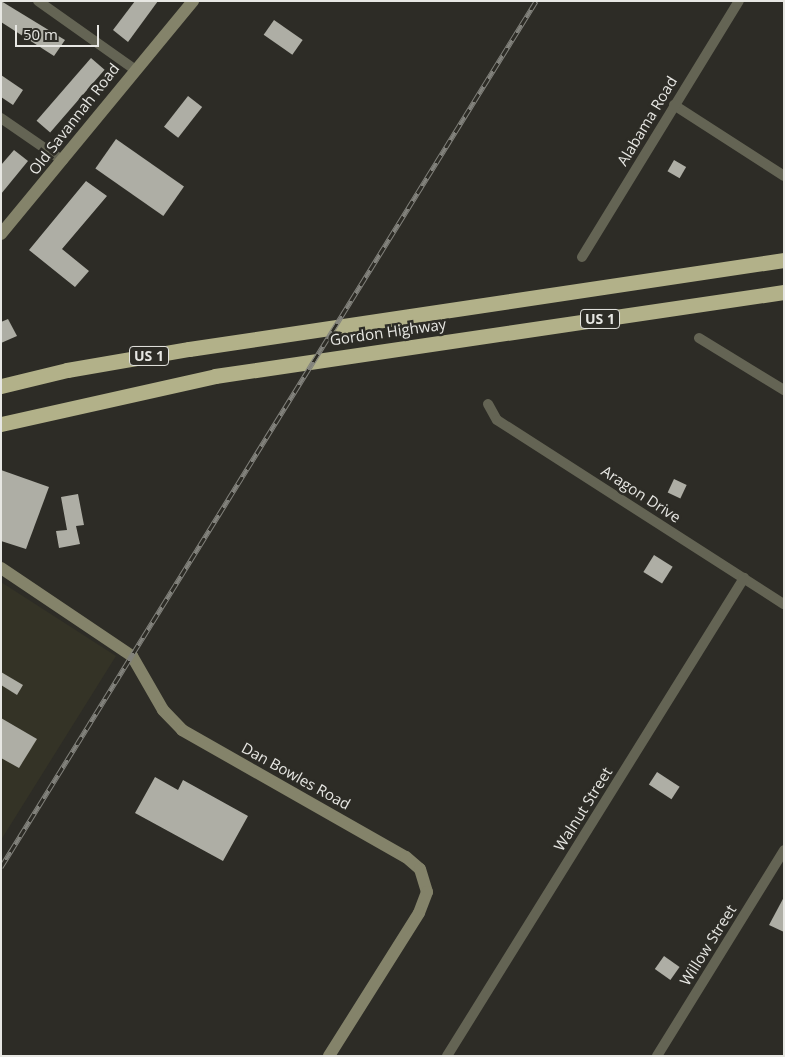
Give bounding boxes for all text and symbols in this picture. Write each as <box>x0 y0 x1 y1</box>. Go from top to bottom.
scale bar <box>18 15 101 47</box>
text: 50 m <box>23 24 58 44</box>
street label: Old Savannah Road <box>25 60 123 178</box>
street label: Alabama Road <box>613 73 681 169</box>
road number: US 1 <box>580 308 620 330</box>
street label: Gordon Highway <box>329 315 447 349</box>
road number: US 1 <box>129 344 169 368</box>
street label: Aragon Drive <box>598 462 684 526</box>
street label: Dan Bowles Road <box>238 739 354 813</box>
street label: Walnut Street <box>550 764 616 854</box>
street label: Willow Street <box>676 901 740 989</box>

